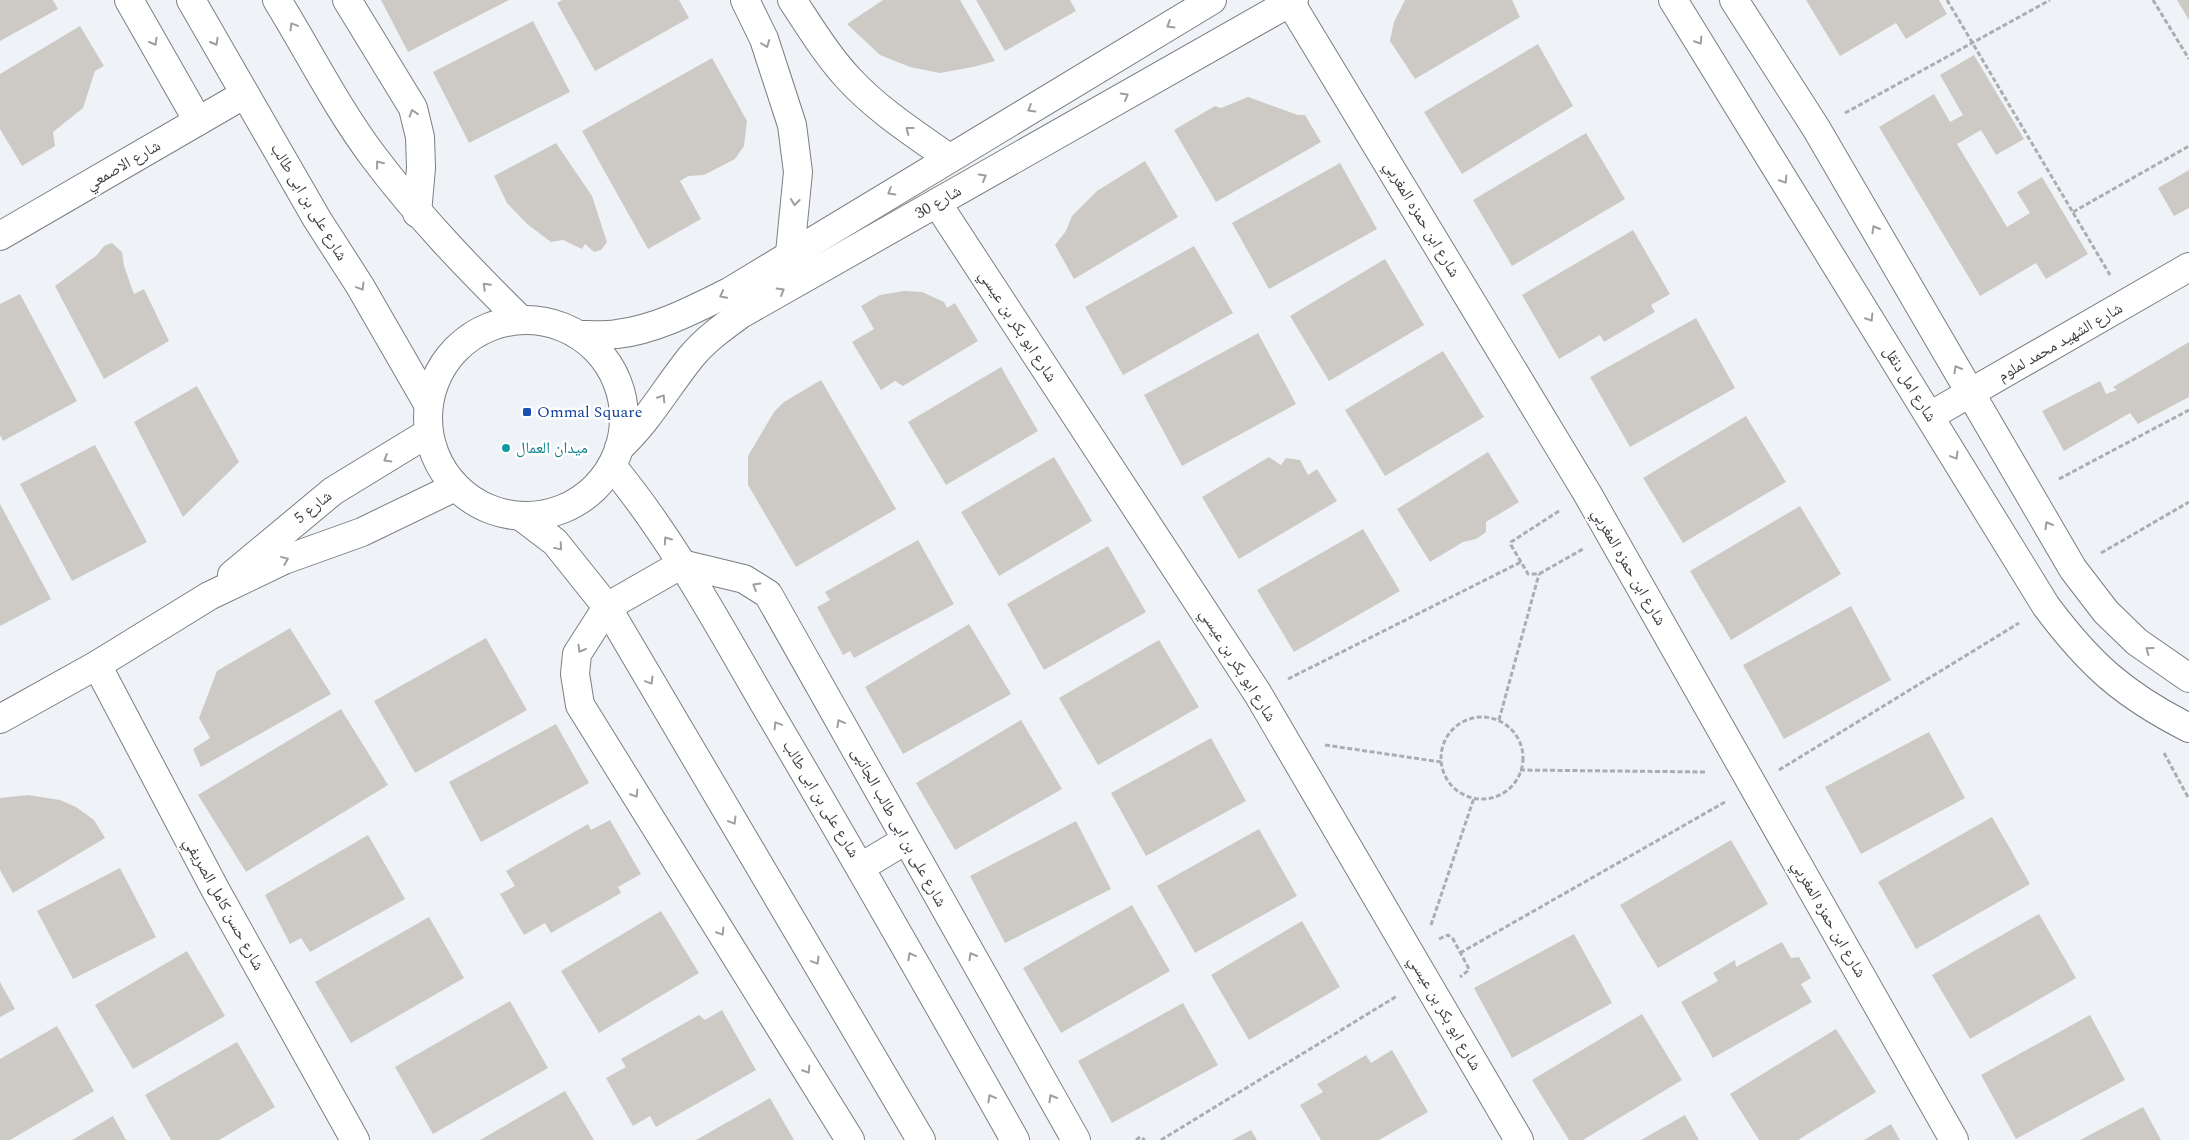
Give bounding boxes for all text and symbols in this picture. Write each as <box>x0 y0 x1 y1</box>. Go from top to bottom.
one-way arrow <box>1167 19 1176 29</box>
one-way arrow <box>290 23 300 32</box>
one-way arrow <box>1692 36 1702 45</box>
one-way arrow <box>147 37 157 46</box>
one-way arrow <box>209 37 219 46</box>
one-way arrow <box>760 39 770 48</box>
one-way arrow <box>1119 93 1128 103</box>
one-way arrow <box>1027 102 1036 112</box>
one-way arrow <box>409 109 419 117</box>
one-way arrow <box>905 127 915 136</box>
street label: شارع الاصمعي <box>81 134 165 196</box>
street label: شارع على بن ابى طالب <box>264 139 354 265</box>
street label: شارع ابن حمزه المغربي <box>1378 156 1466 282</box>
one-way arrow <box>377 161 385 170</box>
one-way arrow <box>978 173 987 183</box>
one-way arrow <box>1778 174 1787 183</box>
street label: شارع 30 <box>910 179 966 225</box>
one-way arrow <box>888 186 897 196</box>
one-way arrow <box>790 198 801 206</box>
one-way arrow <box>1871 226 1881 235</box>
street label: شارع ابو بكر بن عيسي <box>973 265 1063 387</box>
one-way arrow <box>354 282 364 291</box>
one-way arrow <box>483 283 492 292</box>
one-way arrow <box>776 288 785 298</box>
one-way arrow <box>719 289 728 299</box>
street label: شارع الشهيد محمد لملوم <box>1993 296 2127 388</box>
one-way arrow <box>1863 312 1873 321</box>
street label: شارع امل دنقل <box>1877 341 1943 427</box>
one-way arrow <box>1954 366 1964 375</box>
one-way arrow <box>656 394 665 404</box>
place label: Ommal Square <box>537 400 642 424</box>
marker: Ommal Square <box>521 406 533 418</box>
place label: ميدان العمال <box>516 436 588 460</box>
marker: ميدان العمال <box>500 442 512 454</box>
one-way arrow <box>1948 451 1958 460</box>
one-way arrow <box>383 452 392 462</box>
street label: شارع 5 <box>289 484 337 530</box>
street label: شارع ابن حمزه المغربي <box>1586 504 1672 630</box>
one-way arrow <box>2044 521 2054 530</box>
one-way arrow <box>663 537 673 546</box>
one-way arrow <box>553 542 562 551</box>
one-way arrow <box>280 556 289 567</box>
one-way arrow <box>752 583 761 593</box>
street label: شارع ابو بكر بن عيسي <box>1193 604 1282 726</box>
one-way arrow <box>577 643 587 652</box>
one-way arrow <box>2145 647 2155 656</box>
one-way arrow <box>644 676 654 685</box>
one-way arrow <box>837 720 847 729</box>
one-way arrow <box>773 721 783 730</box>
street label: شارع على بن ابى طالب <box>776 736 866 862</box>
street label: شارع على بن ابى طالب الجانبى <box>845 743 953 911</box>
one-way arrow <box>629 788 639 797</box>
one-way arrow <box>727 816 737 825</box>
street label: شارع حسن كامل الصريفي <box>177 833 271 975</box>
street label: شارع ابن حمزه المغربي <box>1786 856 1872 982</box>
one-way arrow <box>715 926 725 935</box>
street label: شارع ابو بكر بن عيسي <box>1402 951 1488 1075</box>
one-way arrow <box>908 952 918 961</box>
one-way arrow <box>968 953 978 962</box>
one-way arrow <box>809 956 819 965</box>
one-way arrow <box>800 1064 810 1073</box>
one-way arrow <box>987 1094 997 1103</box>
one-way arrow <box>1048 1094 1058 1103</box>

